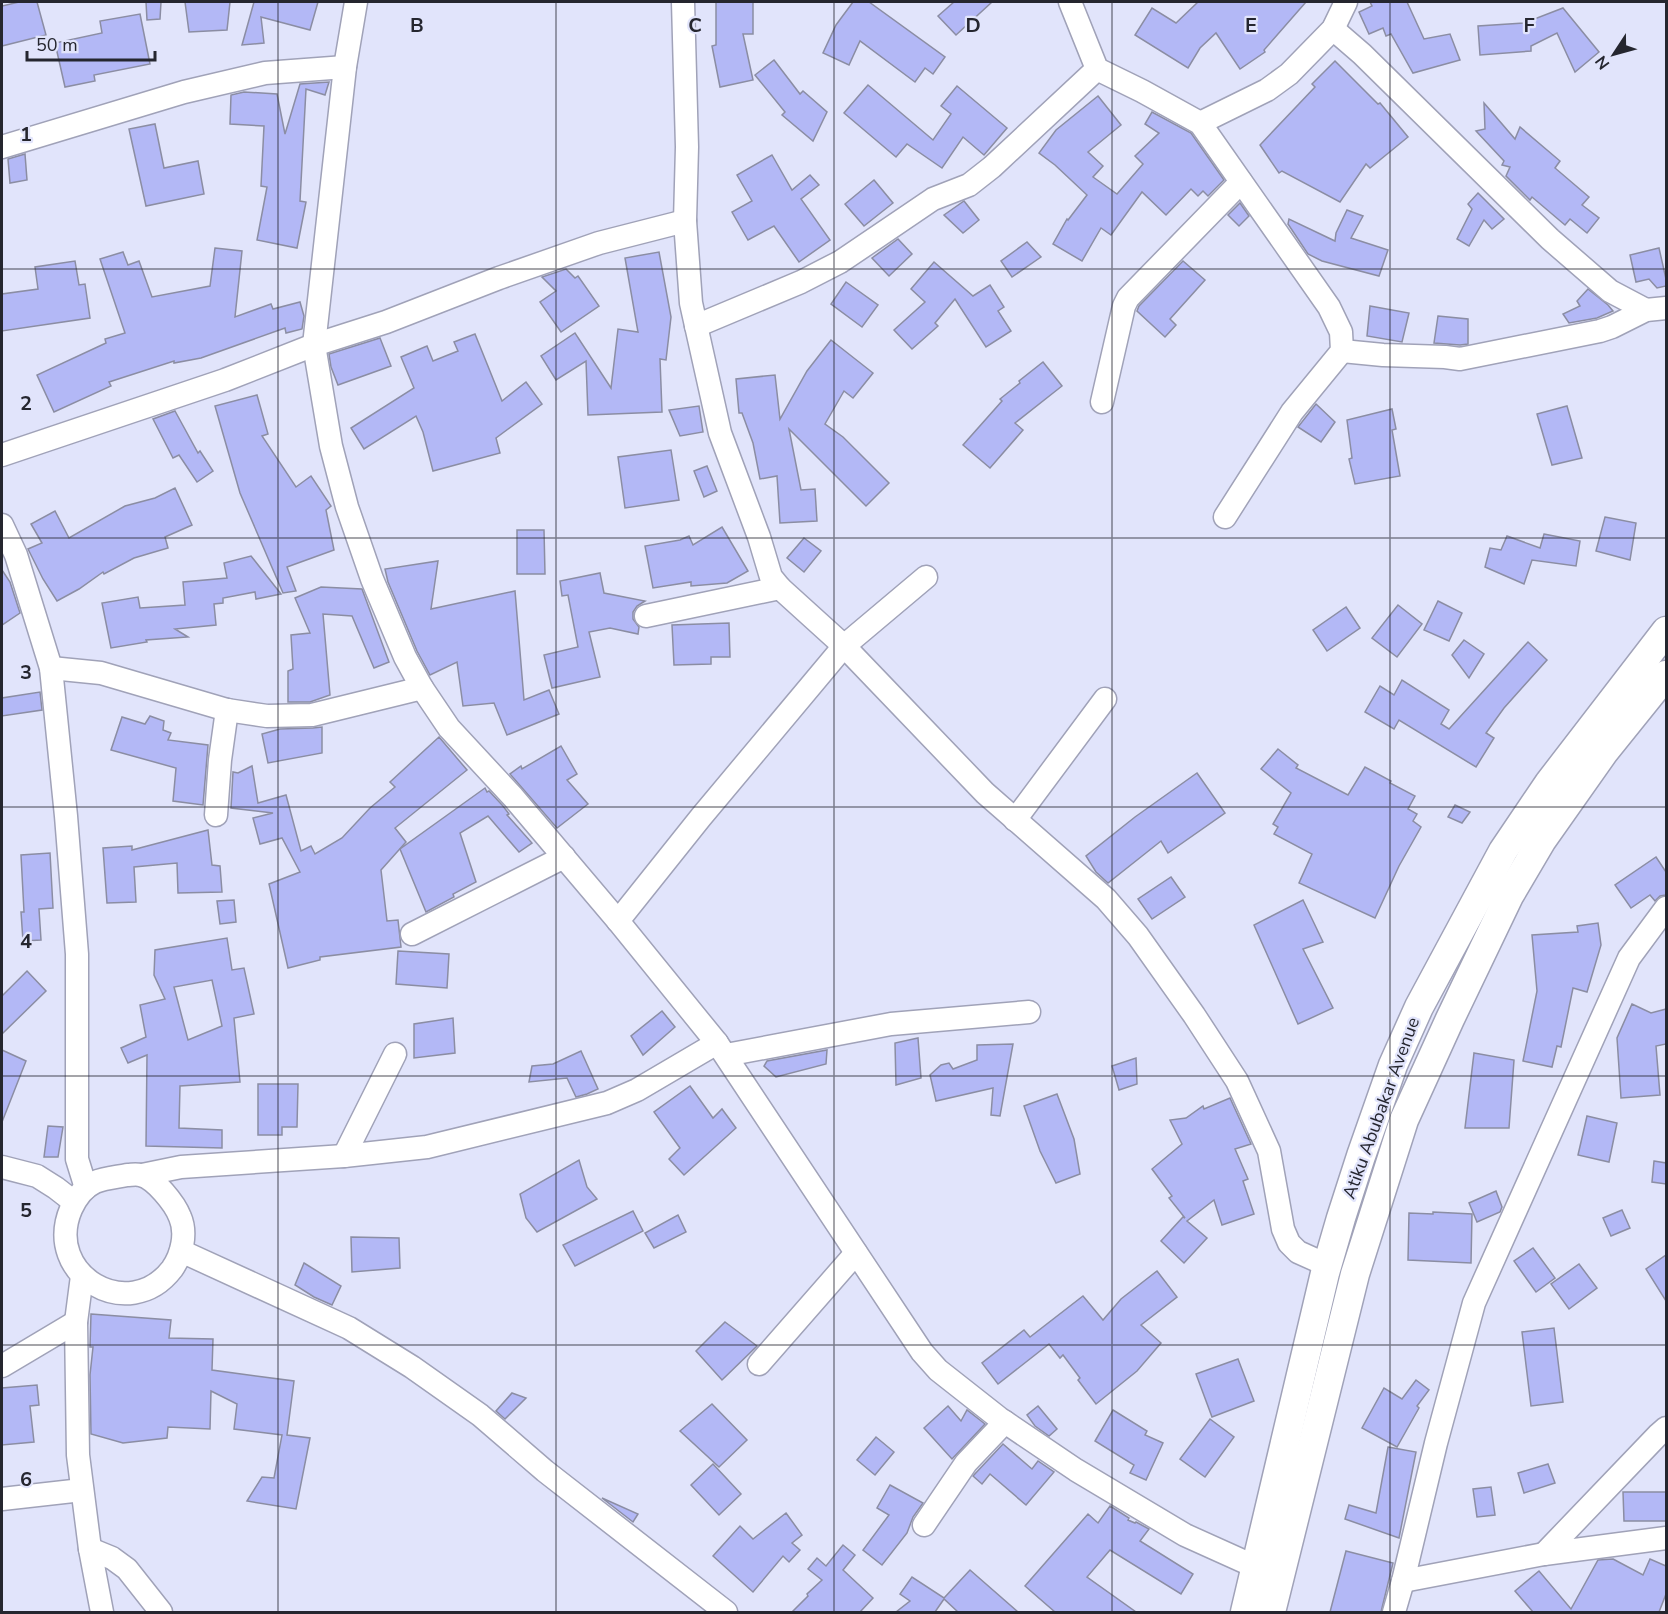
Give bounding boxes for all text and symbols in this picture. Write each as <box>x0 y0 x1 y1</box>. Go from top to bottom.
text: B <box>410 12 424 39</box>
text: C <box>688 12 702 39</box>
text: D <box>965 12 981 39</box>
text: E <box>1245 12 1257 39</box>
text: F <box>1523 12 1535 39</box>
scale bar <box>27 24 154 62</box>
north arrow <box>1584 24 1644 84</box>
text: 50 m <box>36 33 78 57</box>
text: N <box>1590 51 1615 74</box>
text: 1 <box>20 121 32 148</box>
text: 2 <box>20 390 32 417</box>
text: 3 <box>20 659 32 686</box>
text: 4 <box>20 928 32 955</box>
street label: Atiku Abubakar Avenue <box>1337 1014 1425 1202</box>
text: 5 <box>20 1197 32 1224</box>
text: 6 <box>20 1466 32 1493</box>

